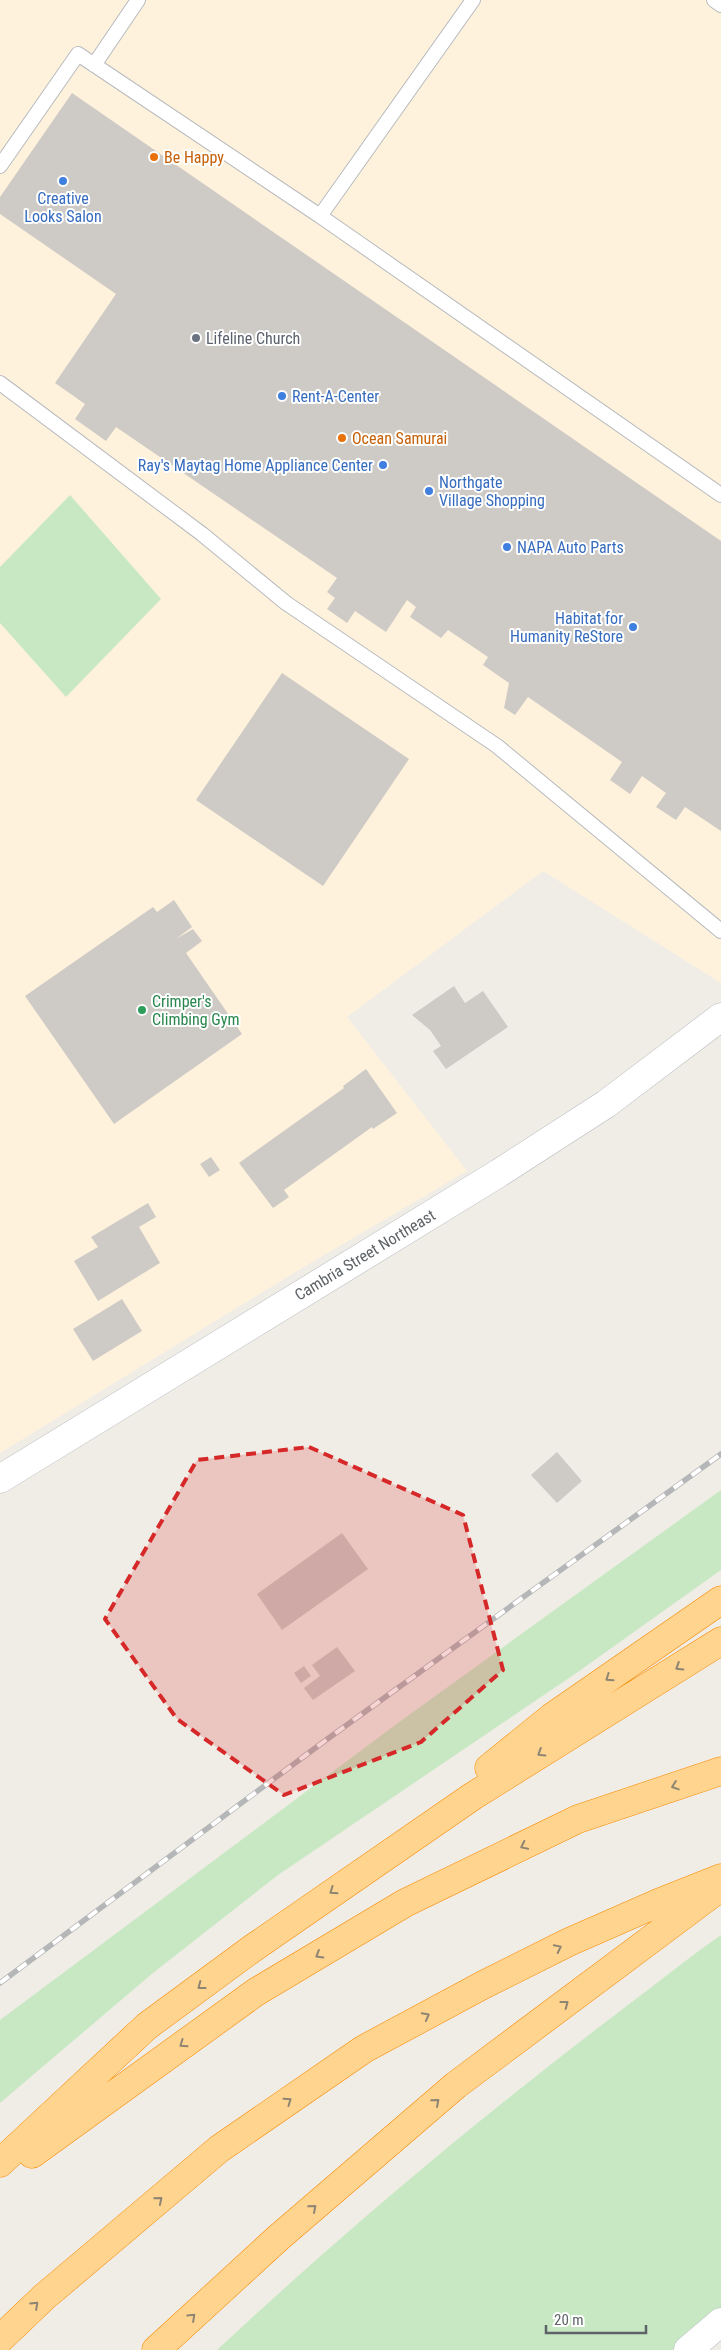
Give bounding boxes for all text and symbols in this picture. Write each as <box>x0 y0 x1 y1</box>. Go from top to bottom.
place label: Be Happy <box>164 148 224 167</box>
marker: Be Happy <box>148 151 160 163</box>
marker: Creative Looks Salon <box>57 175 69 187</box>
place label: Creative Looks Salon <box>24 189 102 226</box>
place label: Lifeline Church <box>206 329 300 348</box>
marker: Lifeline Church <box>190 332 202 344</box>
place label: Rent-A-Center <box>292 387 379 406</box>
marker: Rent-A-Center <box>276 390 288 402</box>
place label: Ocean Samurai <box>352 429 447 448</box>
marker: Ocean Samurai <box>336 432 348 444</box>
place label: Ray's Maytag Home Appliance Center <box>138 456 373 475</box>
marker: Ray's Maytag Home Appliance Center <box>377 459 389 471</box>
place label: Northgate Village Shopping <box>439 473 545 510</box>
marker: Northgate Village Shopping <box>423 485 435 497</box>
place label: NAPA Auto Parts <box>517 538 624 557</box>
marker: NAPA Auto Parts <box>501 541 513 553</box>
place label: Habitat for Humanity ReStore <box>510 609 623 646</box>
marker: Habitat for Humanity ReStore <box>627 621 639 633</box>
place label: Crimper's Climbing Gym <box>152 992 240 1029</box>
marker: Crimper's Climbing Gym <box>136 1004 148 1016</box>
street label: Cambria Street Northeast <box>291 1205 439 1304</box>
one-way arrow <box>676 1660 685 1670</box>
one-way arrow <box>605 1672 615 1681</box>
one-way arrow <box>538 1746 547 1756</box>
one-way arrow <box>671 1781 680 1791</box>
one-way arrow <box>520 1839 529 1850</box>
one-way arrow <box>330 1885 339 1894</box>
one-way arrow <box>553 1943 562 1954</box>
one-way arrow <box>315 1948 324 1958</box>
one-way arrow <box>197 1980 207 1989</box>
one-way arrow <box>559 2001 568 2009</box>
one-way arrow <box>421 2012 430 2022</box>
one-way arrow <box>179 2038 189 2047</box>
one-way arrow <box>282 2098 292 2107</box>
one-way arrow <box>430 2100 439 2108</box>
one-way arrow <box>153 2197 162 2205</box>
one-way arrow <box>307 2205 316 2214</box>
one-way arrow <box>30 2302 39 2311</box>
scale bar <box>546 2302 646 2334</box>
text: 20 m <box>554 2311 584 2329</box>
one-way arrow <box>186 2314 195 2323</box>

